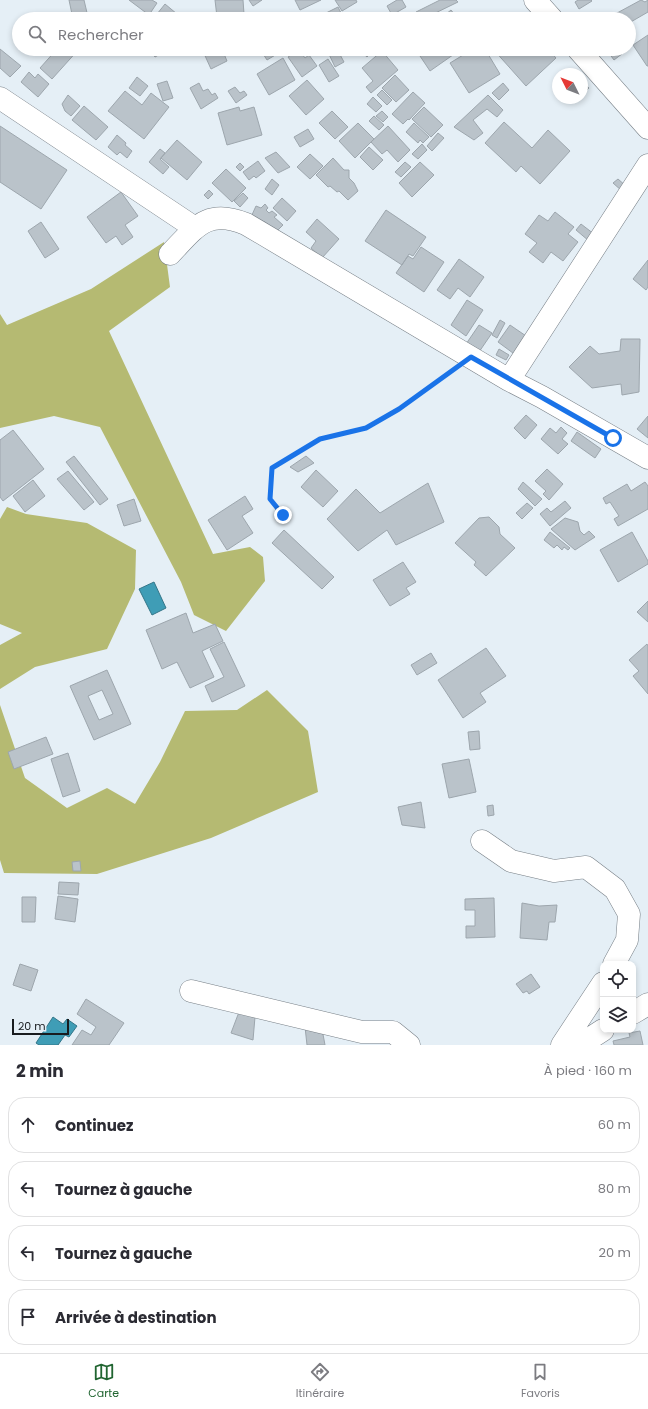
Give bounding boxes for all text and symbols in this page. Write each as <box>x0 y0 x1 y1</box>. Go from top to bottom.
search box <box>12 12 636 56</box>
icon: search <box>26 23 48 45</box>
text: Rechercher <box>58 24 144 45</box>
north arrow <box>552 68 588 104</box>
route start <box>604 429 622 447</box>
route end <box>274 506 292 524</box>
map controls <box>600 961 636 1033</box>
button: locate <box>600 961 636 997</box>
button: layers <box>600 997 636 1033</box>
scale bar <box>12 1017 69 1036</box>
text: 20 m <box>18 1018 46 1034</box>
text: 2 min <box>16 1059 64 1083</box>
text: À pied · 160 m <box>544 1061 632 1080</box>
icon: ahead <box>17 1114 39 1136</box>
text: Continuez <box>55 1115 134 1136</box>
text: 60 m <box>598 1115 631 1134</box>
icon: left <box>17 1178 39 1200</box>
text: Tournez à gauche <box>55 1179 192 1200</box>
text: 80 m <box>598 1179 631 1198</box>
icon: left <box>17 1242 39 1264</box>
text: Tournez à gauche <box>55 1243 192 1264</box>
text: 20 m <box>598 1243 631 1262</box>
icon: arrive <box>17 1306 39 1328</box>
text: Arrivée à destination <box>55 1307 217 1328</box>
tab: Carte <box>88 1361 119 1402</box>
tab: Itinéraire <box>296 1361 344 1402</box>
tab: Favoris <box>521 1361 560 1402</box>

